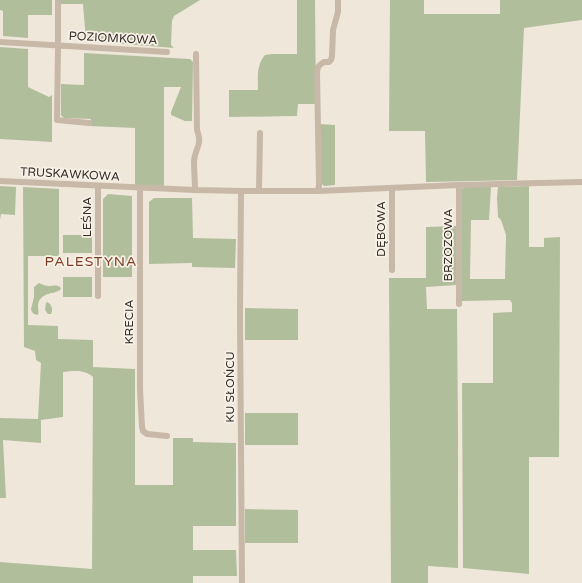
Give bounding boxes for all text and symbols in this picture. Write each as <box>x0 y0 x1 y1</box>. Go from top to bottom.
street label: POZIOMKOWA <box>68 29 158 47</box>
street label: TRUSKAWKOWA <box>20 164 120 184</box>
street label: LEŚNA <box>80 197 94 237</box>
street label: DĘBOWA <box>374 201 388 257</box>
street label: BRZOZOWA <box>441 209 455 281</box>
district label: PALESTYNA <box>44 253 138 270</box>
street label: KRECIA <box>122 300 136 344</box>
street label: KU SŁOŃCU <box>223 351 237 423</box>

